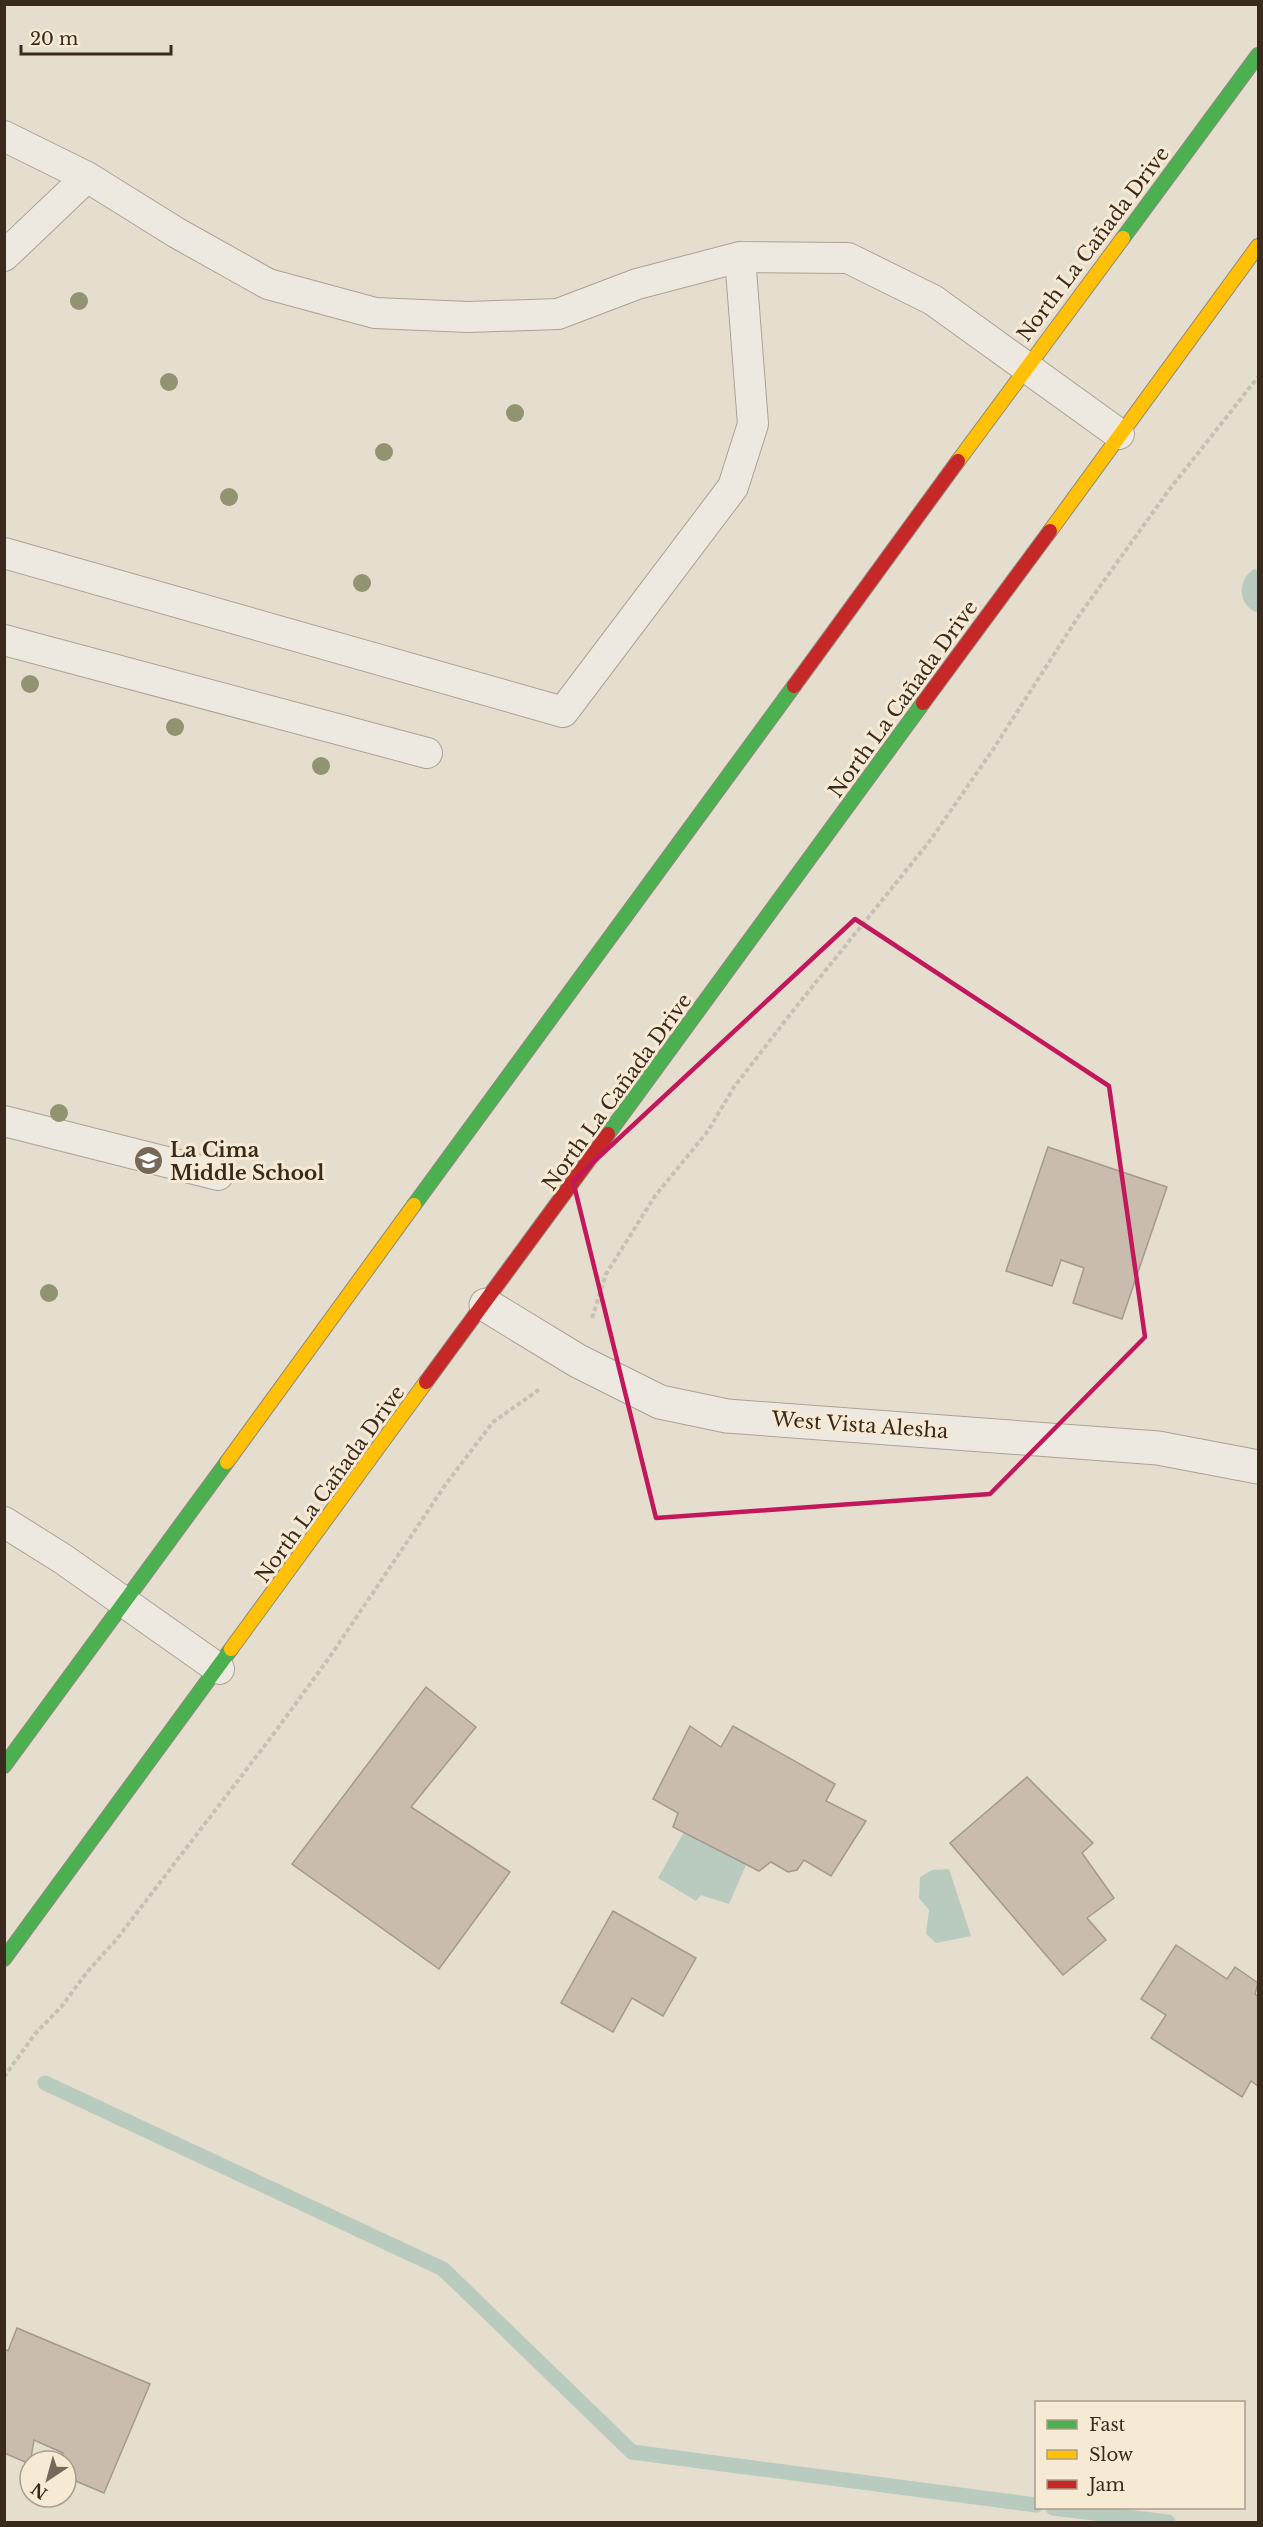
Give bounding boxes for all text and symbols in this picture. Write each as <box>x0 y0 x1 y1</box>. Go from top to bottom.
scale bar <box>21 18 171 56</box>
text: 20 m <box>30 28 78 50</box>
street label: North La Cañada Drive <box>1012 142 1174 346</box>
street label: North La Cañada Drive <box>823 596 983 802</box>
street label: North La Cañada Drive <box>537 989 697 1195</box>
place label: La Cima Middle School <box>170 1138 324 1185</box>
school or university icon: La Cima Middle School <box>133 1145 165 1177</box>
street label: North La Cañada Drive <box>250 1381 410 1587</box>
street label: West Vista Alesha <box>770 1407 950 1443</box>
legend <box>1035 2401 1245 2509</box>
text: Fast <box>1089 2414 1126 2436</box>
text: Slow <box>1089 2444 1134 2466</box>
north arrow <box>18 2449 78 2509</box>
text: Jam <box>1087 2474 1125 2496</box>
text: N <box>27 2479 51 2504</box>

